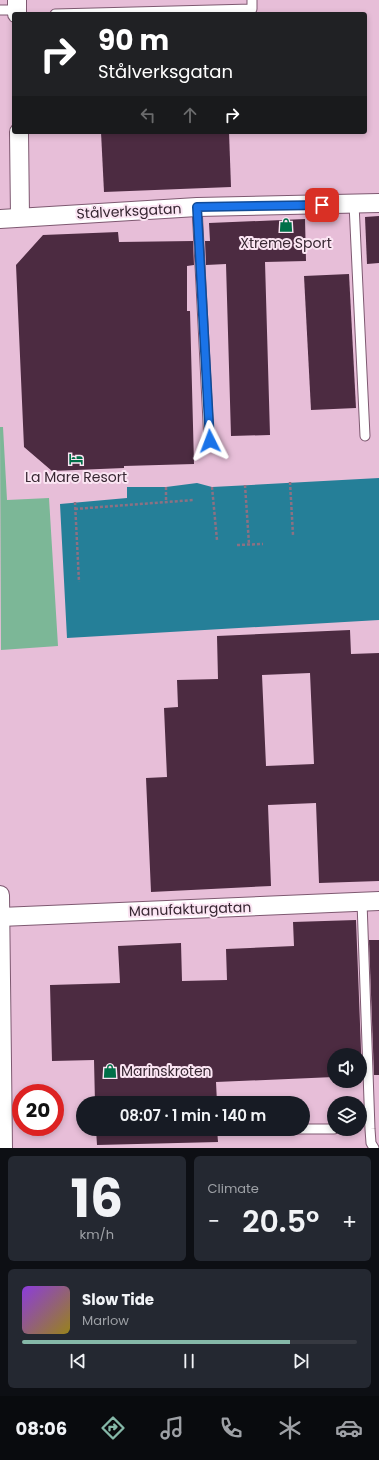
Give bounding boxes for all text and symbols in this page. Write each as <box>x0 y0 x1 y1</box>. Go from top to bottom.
text: 90 m <box>98 21 169 60</box>
icon: right <box>32 28 84 80</box>
text: Stålverksgatan <box>98 59 233 84</box>
icon: left <box>137 104 159 126</box>
icon: ahead <box>179 104 201 126</box>
icon: right <box>221 104 243 126</box>
pin <box>305 188 339 222</box>
icon: arrive <box>311 194 333 216</box>
street label: Stålverksgatan <box>76 198 182 224</box>
shop icon: Xtreme Sport <box>278 217 294 233</box>
place label: Xtreme Sport <box>240 233 332 253</box>
position arrow <box>189 420 231 462</box>
hotel icon: La Mare Resort <box>68 451 84 467</box>
place label: La Mare Resort <box>25 467 127 487</box>
street label: Manufakturgatan <box>128 897 252 921</box>
map controls <box>327 1048 367 1136</box>
button: sound <box>327 1048 367 1088</box>
place label: Marinskroten <box>121 1061 212 1081</box>
shop icon: Marinskroten <box>102 1063 118 1079</box>
speed limit sign: 20 <box>12 1084 64 1136</box>
button: layers <box>327 1096 367 1136</box>
text: 08:07 · 1 min · 140 m <box>120 1105 266 1126</box>
text: 16 <box>70 1162 123 1235</box>
text: Climate <box>208 1179 259 1198</box>
text: 20.5° <box>242 1200 319 1243</box>
text: − <box>208 1206 220 1237</box>
text: + <box>342 1206 357 1237</box>
text: km/h <box>79 1225 114 1244</box>
text: Slow Tide <box>82 1289 154 1310</box>
text: Marlow <box>82 1311 129 1330</box>
icon: previous <box>67 1350 89 1372</box>
icon: pause <box>178 1350 200 1372</box>
icon: next <box>290 1350 312 1372</box>
icon: directions <box>99 1414 127 1442</box>
icon: music <box>158 1414 186 1442</box>
icon: phone <box>217 1414 245 1442</box>
icon: climate <box>276 1414 304 1442</box>
icon: car <box>335 1414 363 1442</box>
text: 08:06 <box>16 1416 67 1441</box>

